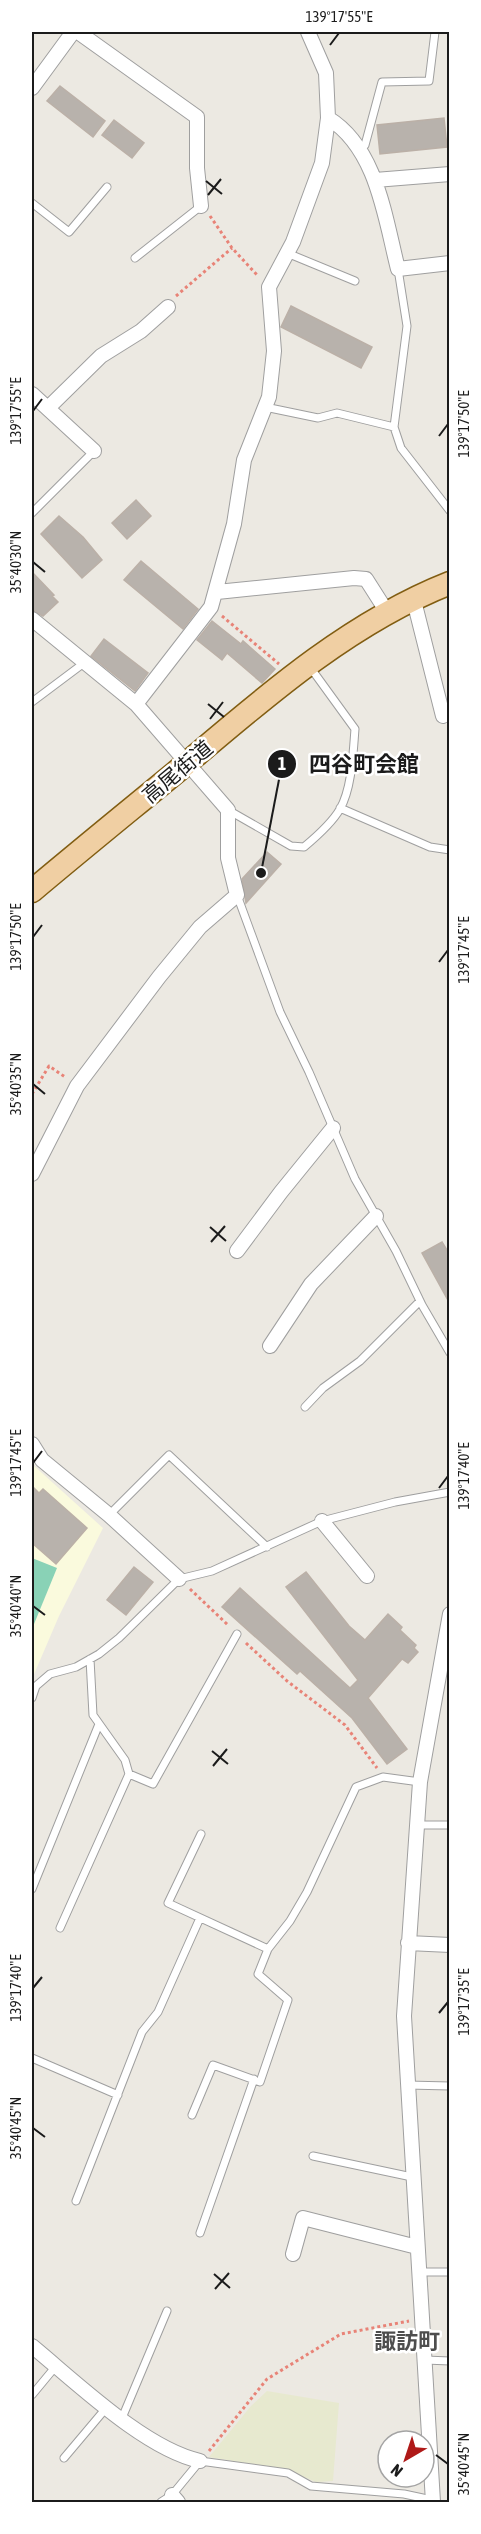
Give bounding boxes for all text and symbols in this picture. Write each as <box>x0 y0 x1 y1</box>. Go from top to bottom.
text: 139°17'55"E <box>305 8 373 25</box>
text: 139°17'55"E <box>7 377 24 445</box>
text: 139°17'50"E <box>455 390 472 458</box>
text: 35°40'30"N <box>7 531 24 593</box>
street label: 高尾街道 <box>137 735 217 807</box>
callout: 四谷町会館 <box>267 744 431 784</box>
text: 四谷町会館 <box>309 751 419 777</box>
text: 1 <box>278 753 286 774</box>
text: 139°17'50"E <box>7 903 24 971</box>
text: 139°17'45"E <box>455 916 472 984</box>
text: 35°40'35"N <box>7 1053 24 1115</box>
text: 139°17'45"E <box>7 1429 24 1497</box>
text: 139°17'40"E <box>455 1442 472 1510</box>
text: 35°40'40"N <box>7 1575 24 1637</box>
text: 139°17'40"E <box>7 1954 24 2022</box>
text: 139°17'35"E <box>455 1968 472 2036</box>
text: 35°40'45"N <box>7 2097 24 2159</box>
district label: 諏訪町 <box>374 2328 440 2354</box>
north arrow <box>376 2429 436 2489</box>
text: 35°40'45"N <box>455 2433 472 2495</box>
text: N <box>387 2461 406 2481</box>

